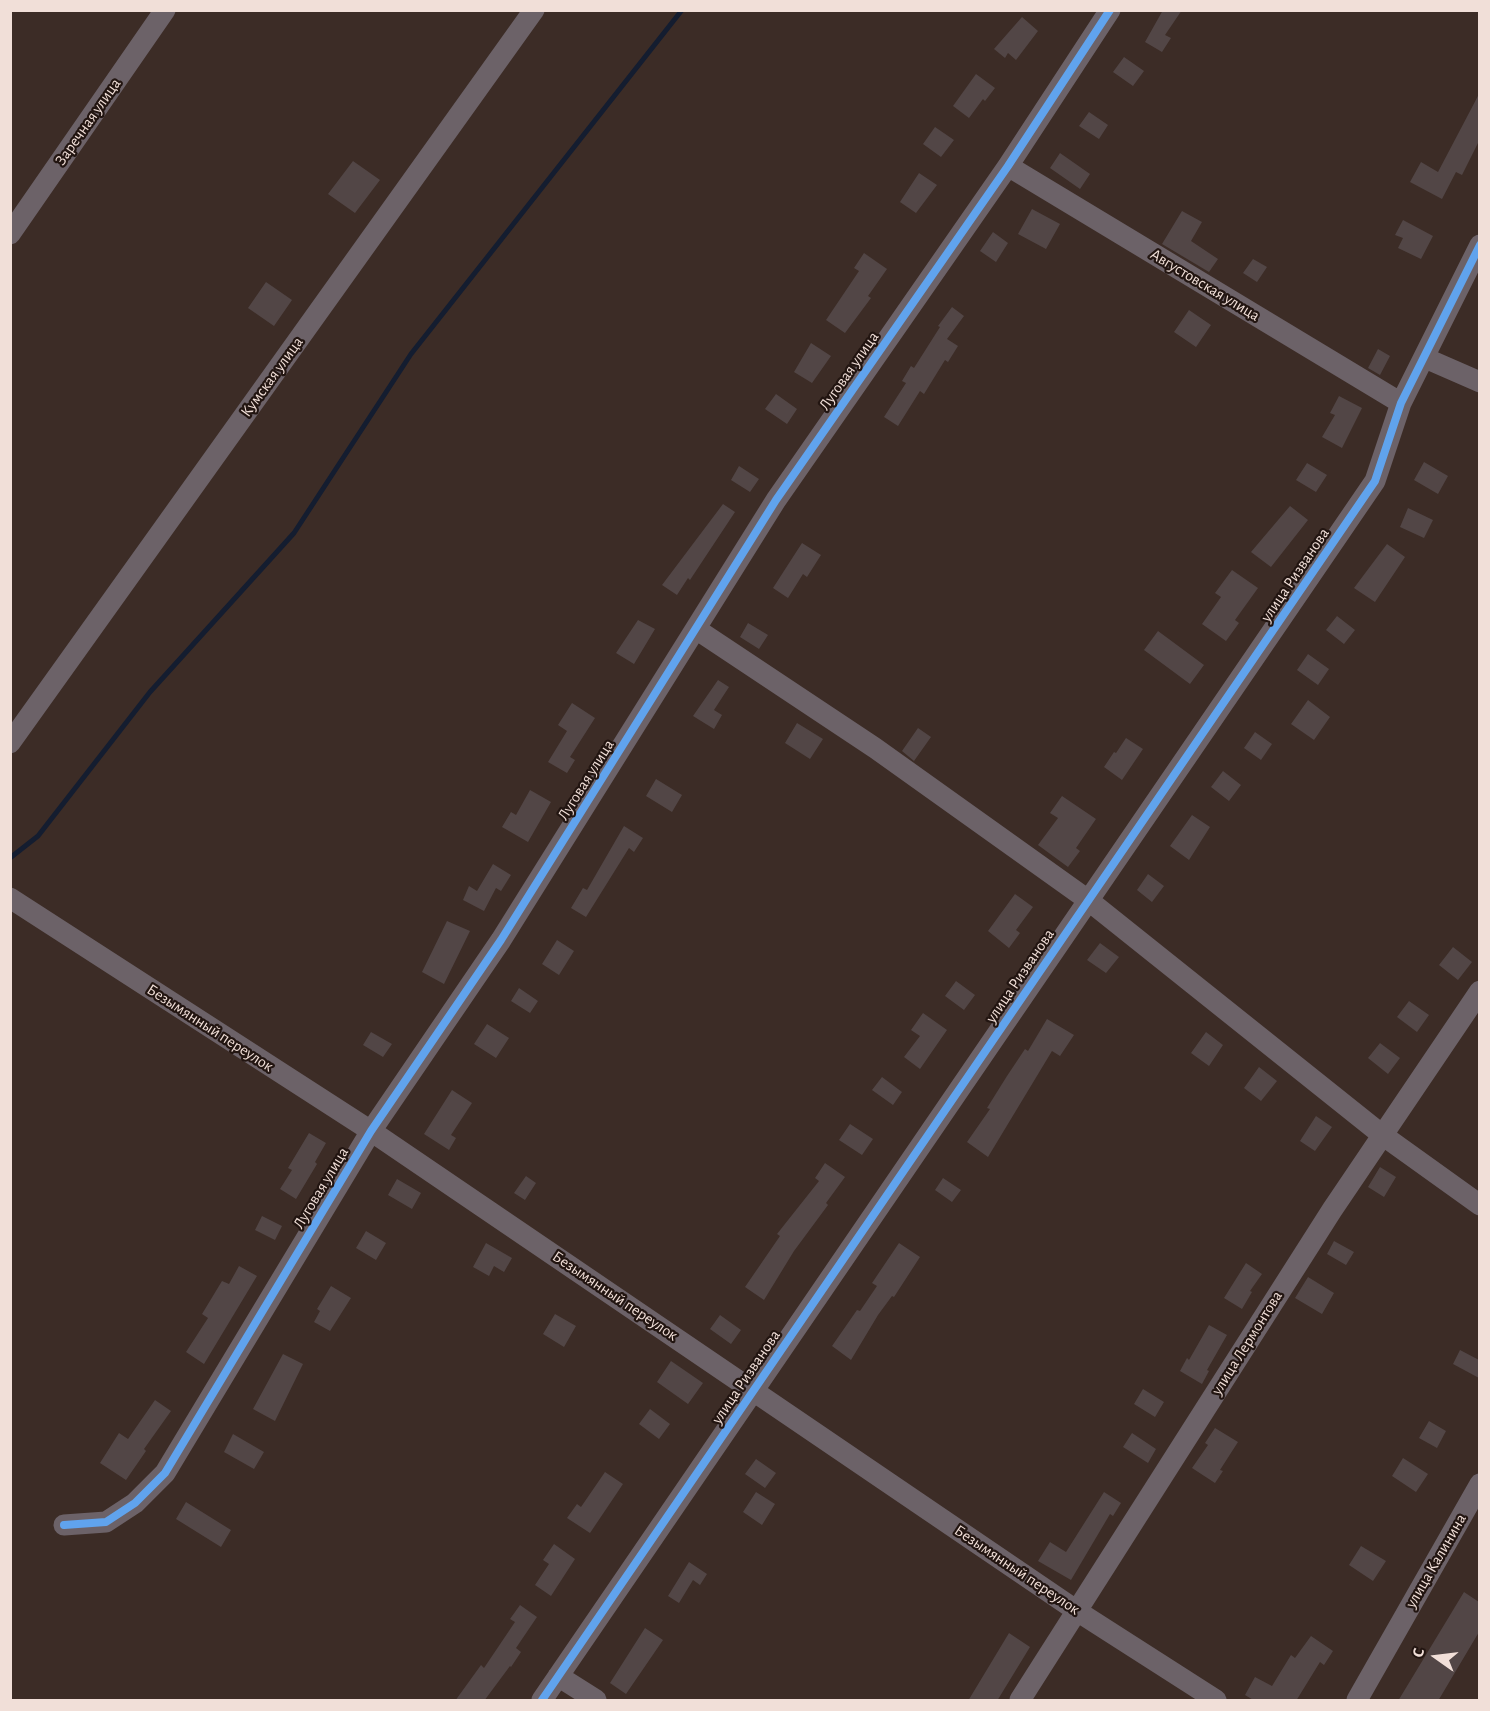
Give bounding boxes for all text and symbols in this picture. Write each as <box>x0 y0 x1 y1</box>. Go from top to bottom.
street label: Заречная улица <box>51 75 125 169</box>
street label: Августовская улица <box>1147 245 1263 325</box>
street label: Луговая улица <box>815 328 883 414</box>
street label: Кумская улица <box>237 333 307 421</box>
street label: улица Ризванова <box>1257 524 1333 626</box>
street label: Луговая улица <box>554 736 618 824</box>
street label: улица Ризванова <box>982 925 1058 1027</box>
street label: Безымянный переулок <box>143 980 277 1076</box>
street label: Луговая улица <box>289 1144 353 1232</box>
street label: Безымянный переулок <box>549 1247 681 1345</box>
street label: улица Лермонтова <box>1207 1287 1287 1399</box>
street label: улица Ризванова <box>708 1326 784 1428</box>
street label: улица Калинина <box>1401 1511 1471 1611</box>
street label: Безымянный переулок <box>951 1521 1083 1619</box>
north arrow <box>1406 1627 1466 1687</box>
text: С <box>1410 1646 1427 1659</box>

